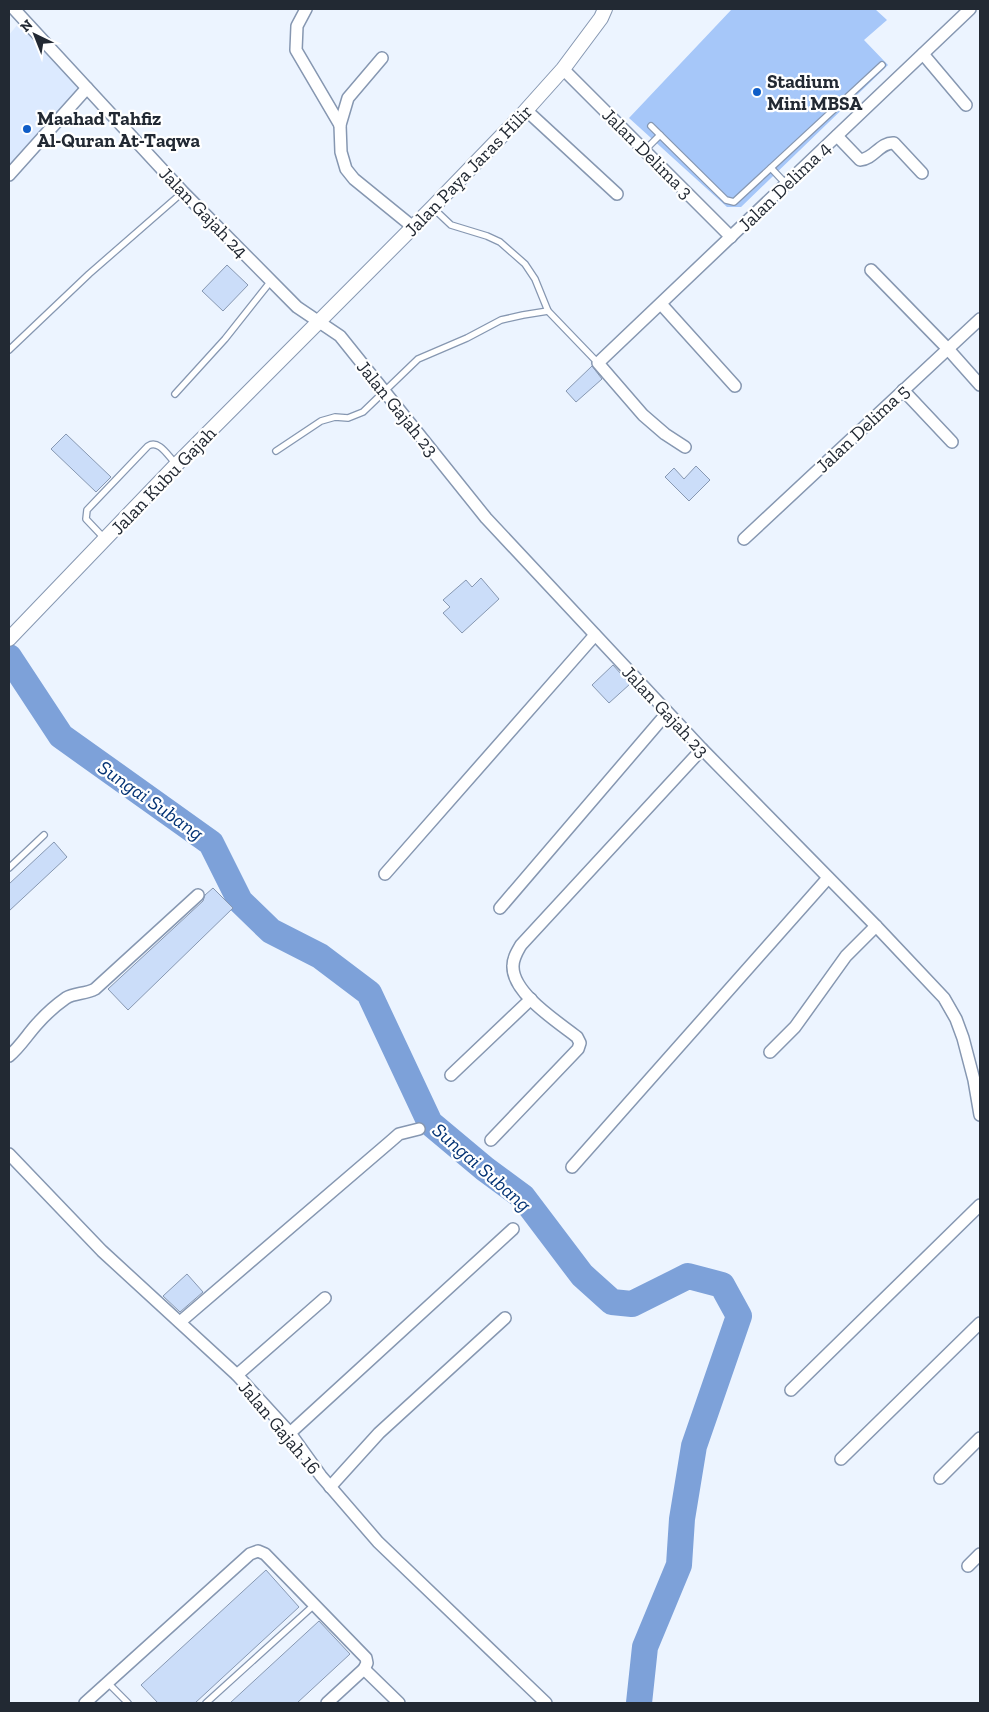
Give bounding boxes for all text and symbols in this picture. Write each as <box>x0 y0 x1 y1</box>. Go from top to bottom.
north arrow <box>10 10 60 60</box>
text: N <box>17 16 36 36</box>
place label: Stadium Mini MBSA <box>767 70 863 115</box>
marker: Stadium Mini MBSA <box>751 86 763 98</box>
street label: Jalan Paya Jaras Hilir <box>400 100 537 241</box>
street label: Jalan Delima 3 <box>598 103 698 203</box>
place label: Maahad Tahfiz Al-Quran At-Taqwa <box>37 107 200 152</box>
marker: Maahad Tahfiz Al-Quran At-Taqwa <box>21 123 33 135</box>
street label: Jalan Delima 4 <box>733 137 835 236</box>
street label: Jalan Gajah 24 <box>154 162 253 263</box>
street label: Jalan Gajah 23 <box>352 356 443 461</box>
street label: Jalan Delima 5 <box>811 379 914 477</box>
street label: Jalan Kubu Gajah <box>106 421 221 539</box>
street label: Jalan Gajah 23 <box>617 661 714 762</box>
water label: Sungai Subang <box>94 755 209 846</box>
water label: Sungai Subang <box>428 1118 537 1217</box>
street label: Jalan Gajah 16 <box>234 1376 325 1479</box>

